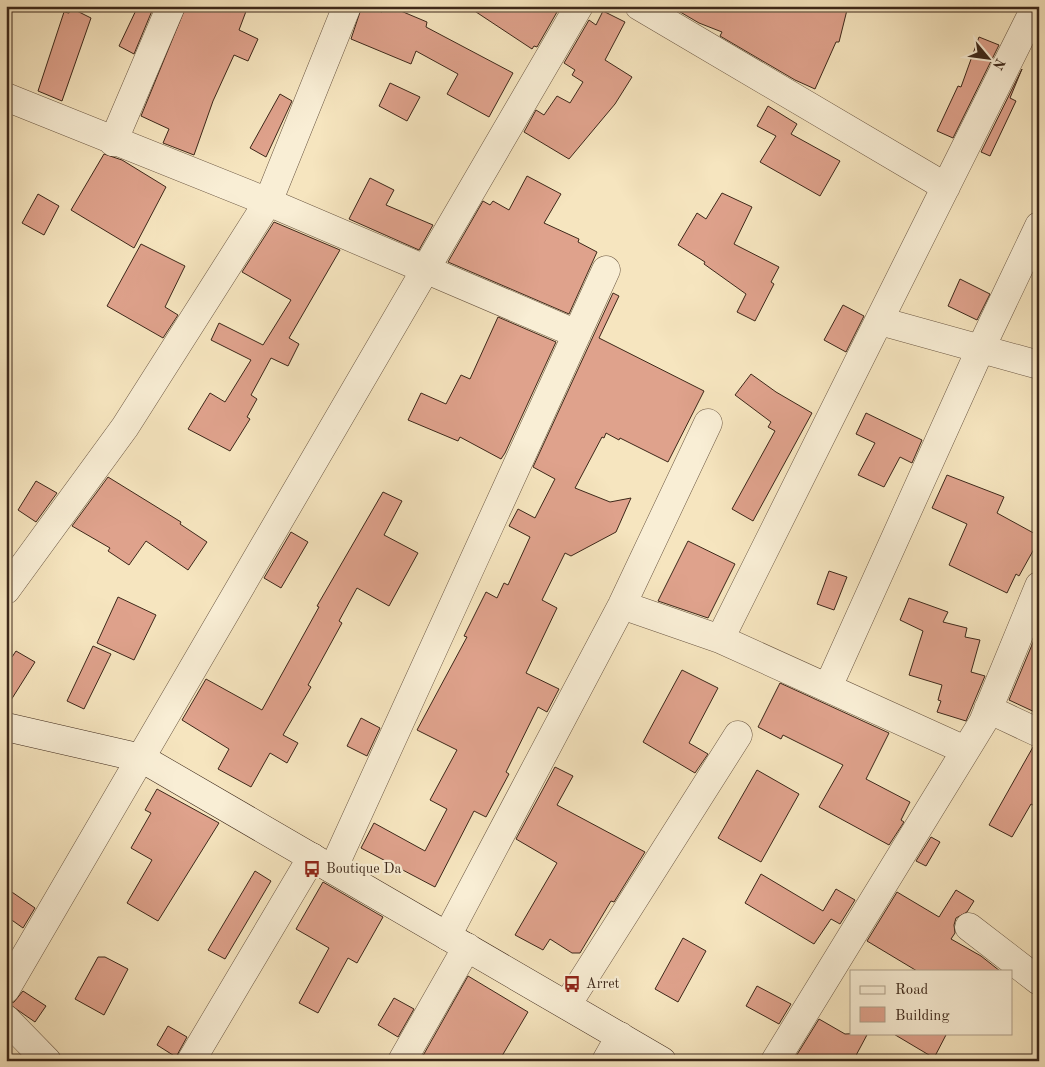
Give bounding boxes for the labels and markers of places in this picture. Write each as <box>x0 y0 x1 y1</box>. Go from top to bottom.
bus stop icon: Boutique Da <box>302 859 322 879</box>
place label: Boutique Da <box>326 862 402 876</box>
bus stop icon: Arret <box>562 974 582 994</box>
place label: Arret <box>586 977 620 991</box>

